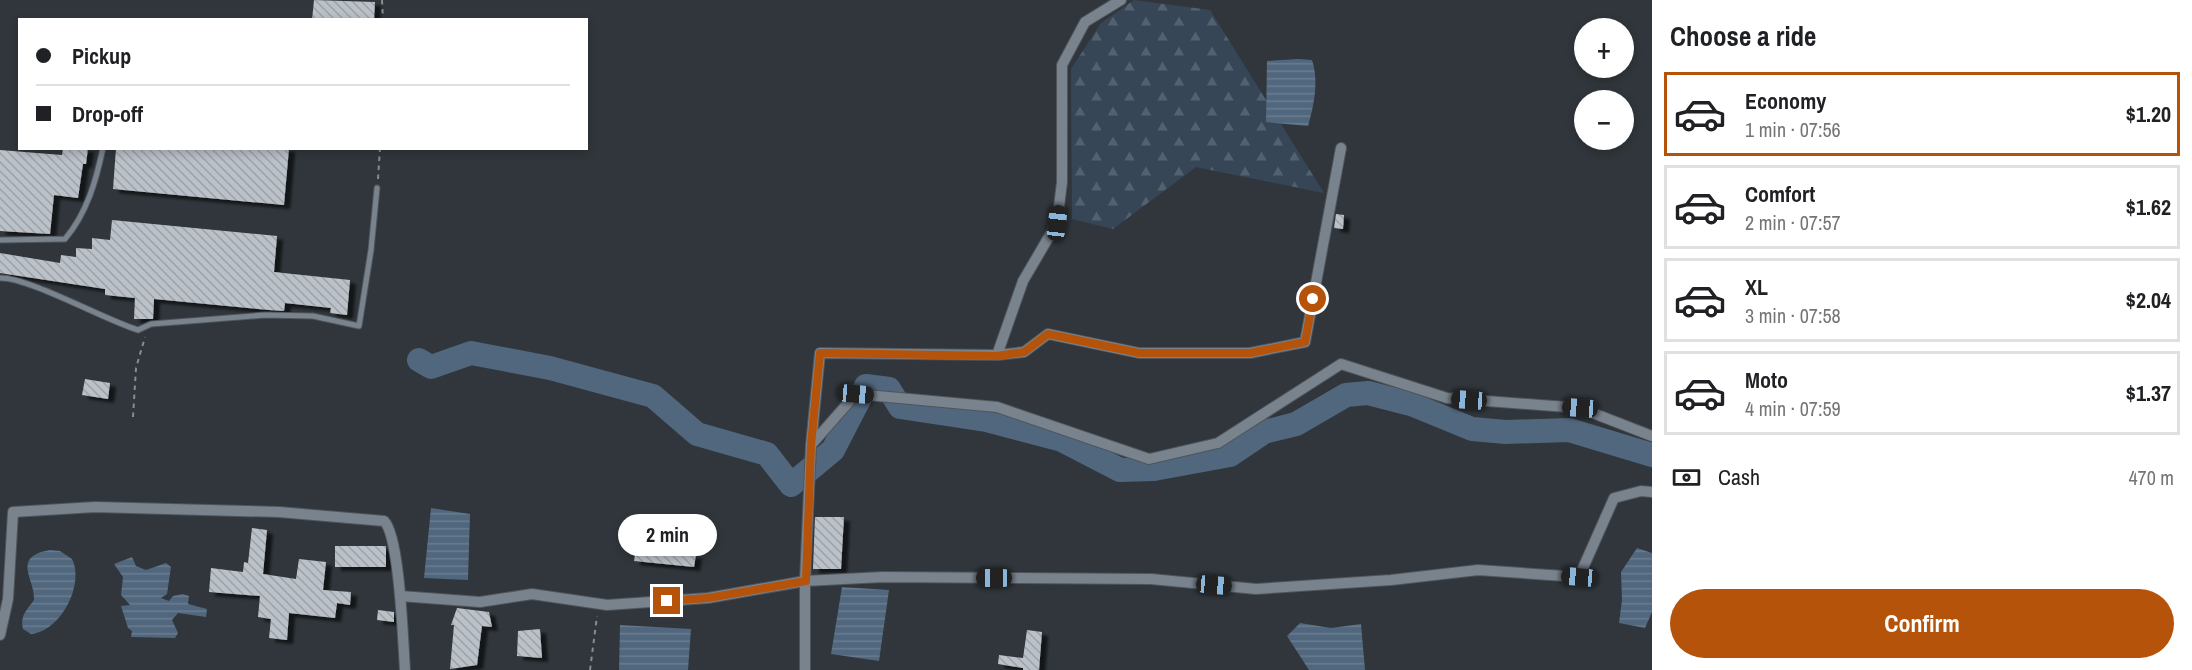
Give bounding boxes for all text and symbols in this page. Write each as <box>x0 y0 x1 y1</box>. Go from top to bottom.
map controls <box>1574 18 1634 150</box>
button: + <box>1574 18 1634 78</box>
text: Choose a ride <box>1670 18 1816 54</box>
text: Pickup <box>72 41 131 71</box>
text: Economy <box>1745 86 1826 116</box>
icon: car <box>1673 87 1727 141</box>
button: − <box>1574 90 1634 150</box>
text: Drop-off <box>72 99 143 129</box>
text: $1.20 <box>2126 99 2171 129</box>
text: 1 min · 07:56 <box>1745 116 1841 143</box>
text: Comfort <box>1745 179 1815 209</box>
icon: car <box>1673 180 1727 234</box>
text: $1.62 <box>2126 192 2171 222</box>
car <box>1046 204 1068 242</box>
text: 2 min · 07:57 <box>1745 209 1841 236</box>
text: XL <box>1745 272 1768 302</box>
icon: car <box>1673 273 1727 327</box>
route start <box>1299 285 1326 312</box>
text: $2.04 <box>2126 285 2171 315</box>
text: 3 min · 07:58 <box>1745 302 1841 329</box>
text: Moto <box>1745 365 1788 395</box>
icon: car <box>1673 366 1727 420</box>
text: $1.37 <box>2126 378 2171 408</box>
car <box>837 383 875 405</box>
car <box>1450 390 1488 410</box>
text: 4 min · 07:59 <box>1745 395 1841 422</box>
car <box>1561 398 1599 418</box>
icon: cash <box>1670 461 1703 494</box>
text: Cash <box>1718 462 1760 492</box>
text: 470 m <box>2128 464 2174 491</box>
callout: 2 min <box>618 514 716 556</box>
text: 2 min <box>646 521 689 548</box>
car <box>1560 566 1598 588</box>
car <box>976 569 1012 587</box>
car <box>1195 574 1233 596</box>
route end <box>653 587 680 614</box>
button: Confirm <box>1670 589 2174 658</box>

